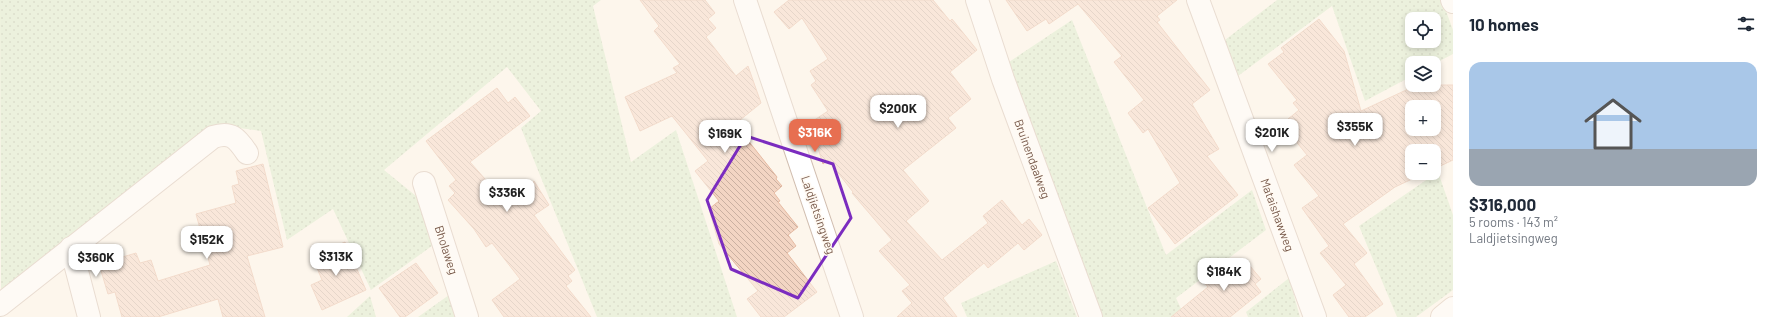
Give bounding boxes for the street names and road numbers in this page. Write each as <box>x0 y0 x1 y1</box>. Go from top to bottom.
street label: Bruinendaalweg <box>1012 117 1054 200</box>
street label: Laldjietsingweg <box>799 174 839 256</box>
street label: Mataishawweg <box>1258 176 1298 253</box>
street label: Bholaweg <box>432 223 461 276</box>

